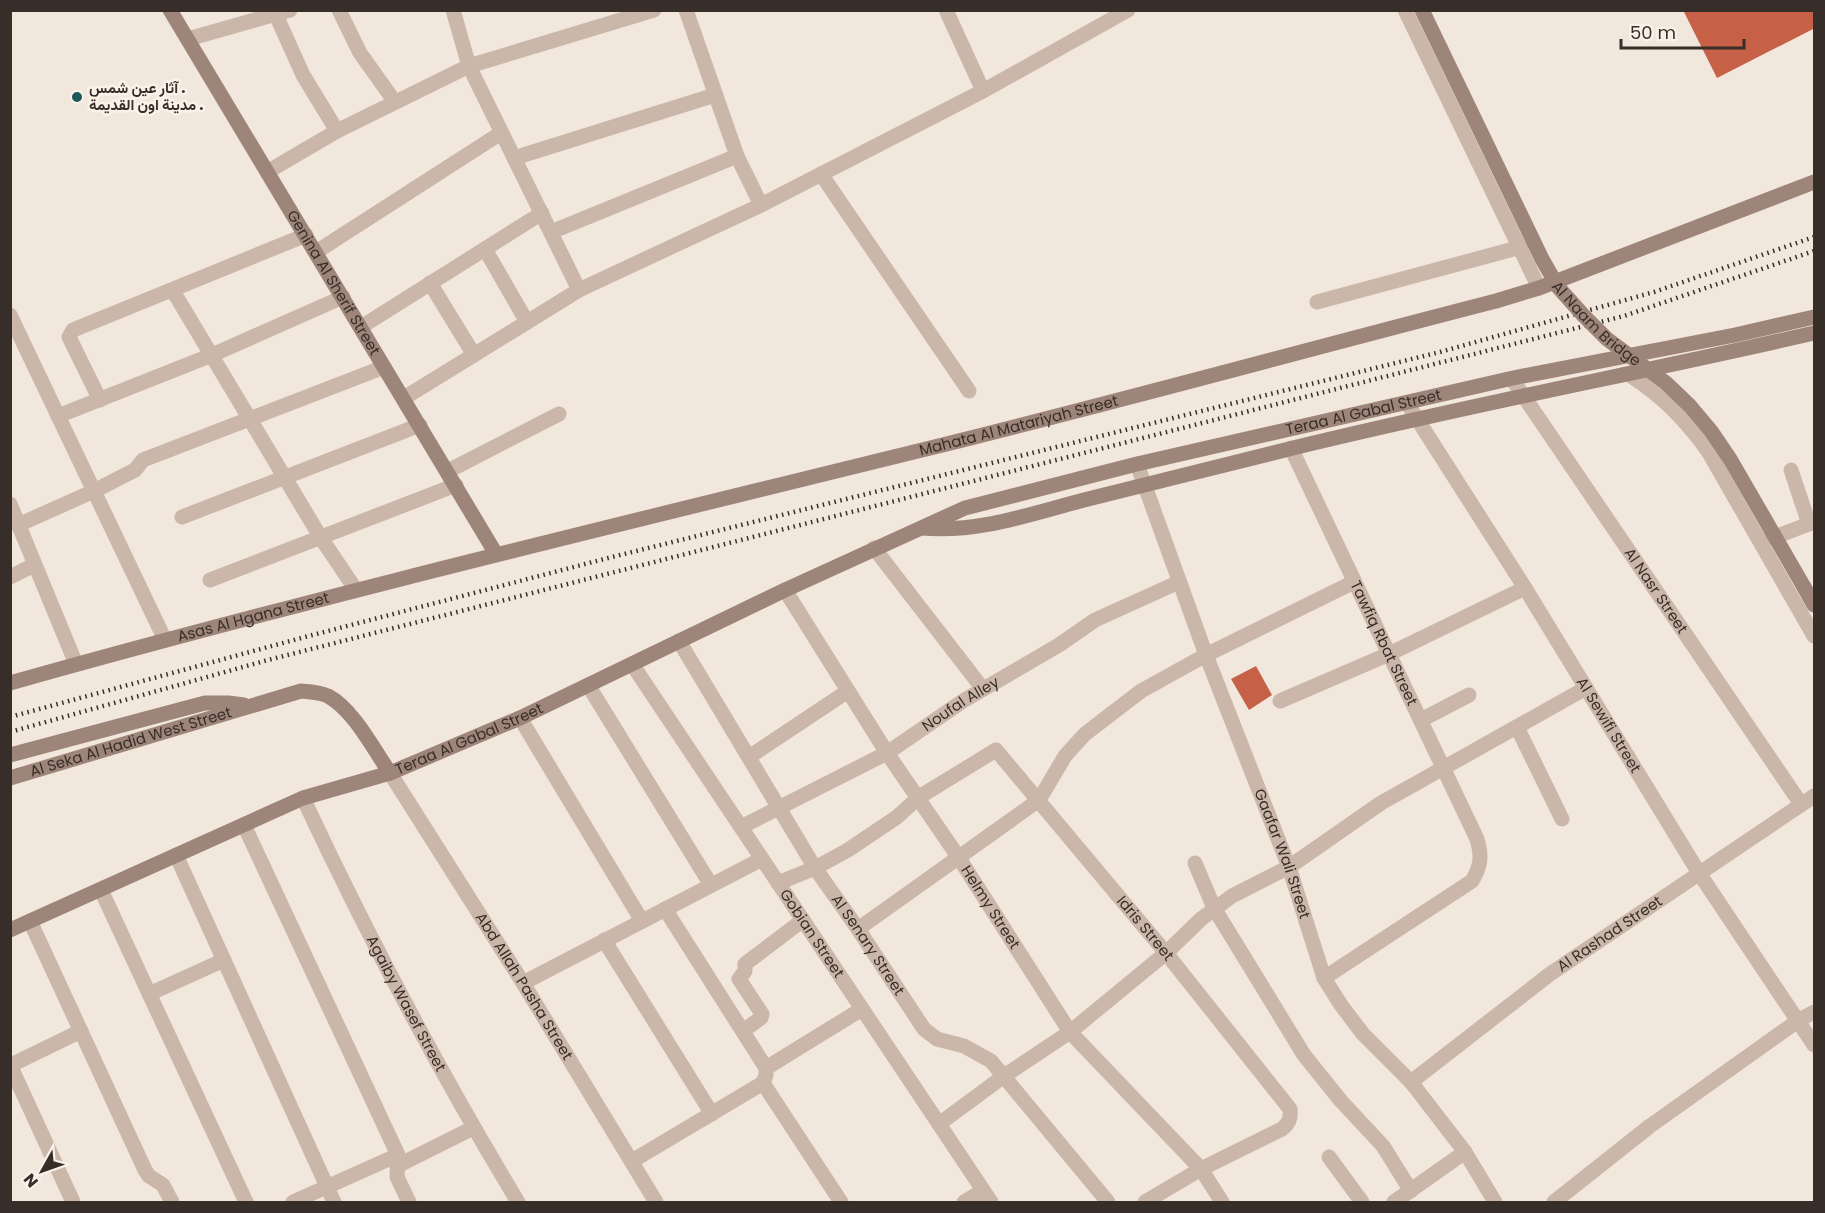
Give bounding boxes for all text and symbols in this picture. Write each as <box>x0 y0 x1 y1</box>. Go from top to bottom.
scale bar <box>1621 12 1744 50</box>
text: 50 m <box>1630 20 1676 45</box>
place label: آثار عين شمس . مدينة اون القديمة . <box>89 77 204 115</box>
marker: آثار عين شمس . مدينة اون القديمة . <box>70 90 84 104</box>
street label: Genina Al Sherif Street <box>282 206 386 359</box>
street label: Al Naam Bridge <box>1547 276 1646 371</box>
street label: Teraa Al Gabal Street <box>1284 384 1443 440</box>
street label: Mahata Al Matariyah Street <box>917 390 1120 460</box>
street label: Al Nasr Street <box>1620 543 1693 638</box>
street label: Tawfiq Rbat Street <box>1345 577 1423 709</box>
street label: Asas Al Hgana Street <box>175 587 331 647</box>
street label: Noufal Alley <box>917 671 1003 736</box>
street label: Al Sewifi Street <box>1572 673 1646 777</box>
street label: Teraa Al Gabal Street <box>392 697 546 780</box>
street label: Al Seka Al Hadid West Street <box>27 701 234 781</box>
street label: Gaafar Wali Street <box>1249 786 1316 921</box>
street label: Helmy Street <box>956 861 1025 953</box>
street label: Gobian Street <box>775 885 850 982</box>
street label: Al Senary Street <box>827 890 910 999</box>
street label: Al Rashad Street <box>1553 890 1666 976</box>
street label: Idris Street <box>1112 891 1179 965</box>
street label: Abd Allah Pasha Street <box>471 908 578 1064</box>
street label: Agaiby Wasef Street <box>362 932 451 1075</box>
north arrow <box>12 1141 72 1201</box>
text: N <box>18 1168 44 1192</box>

